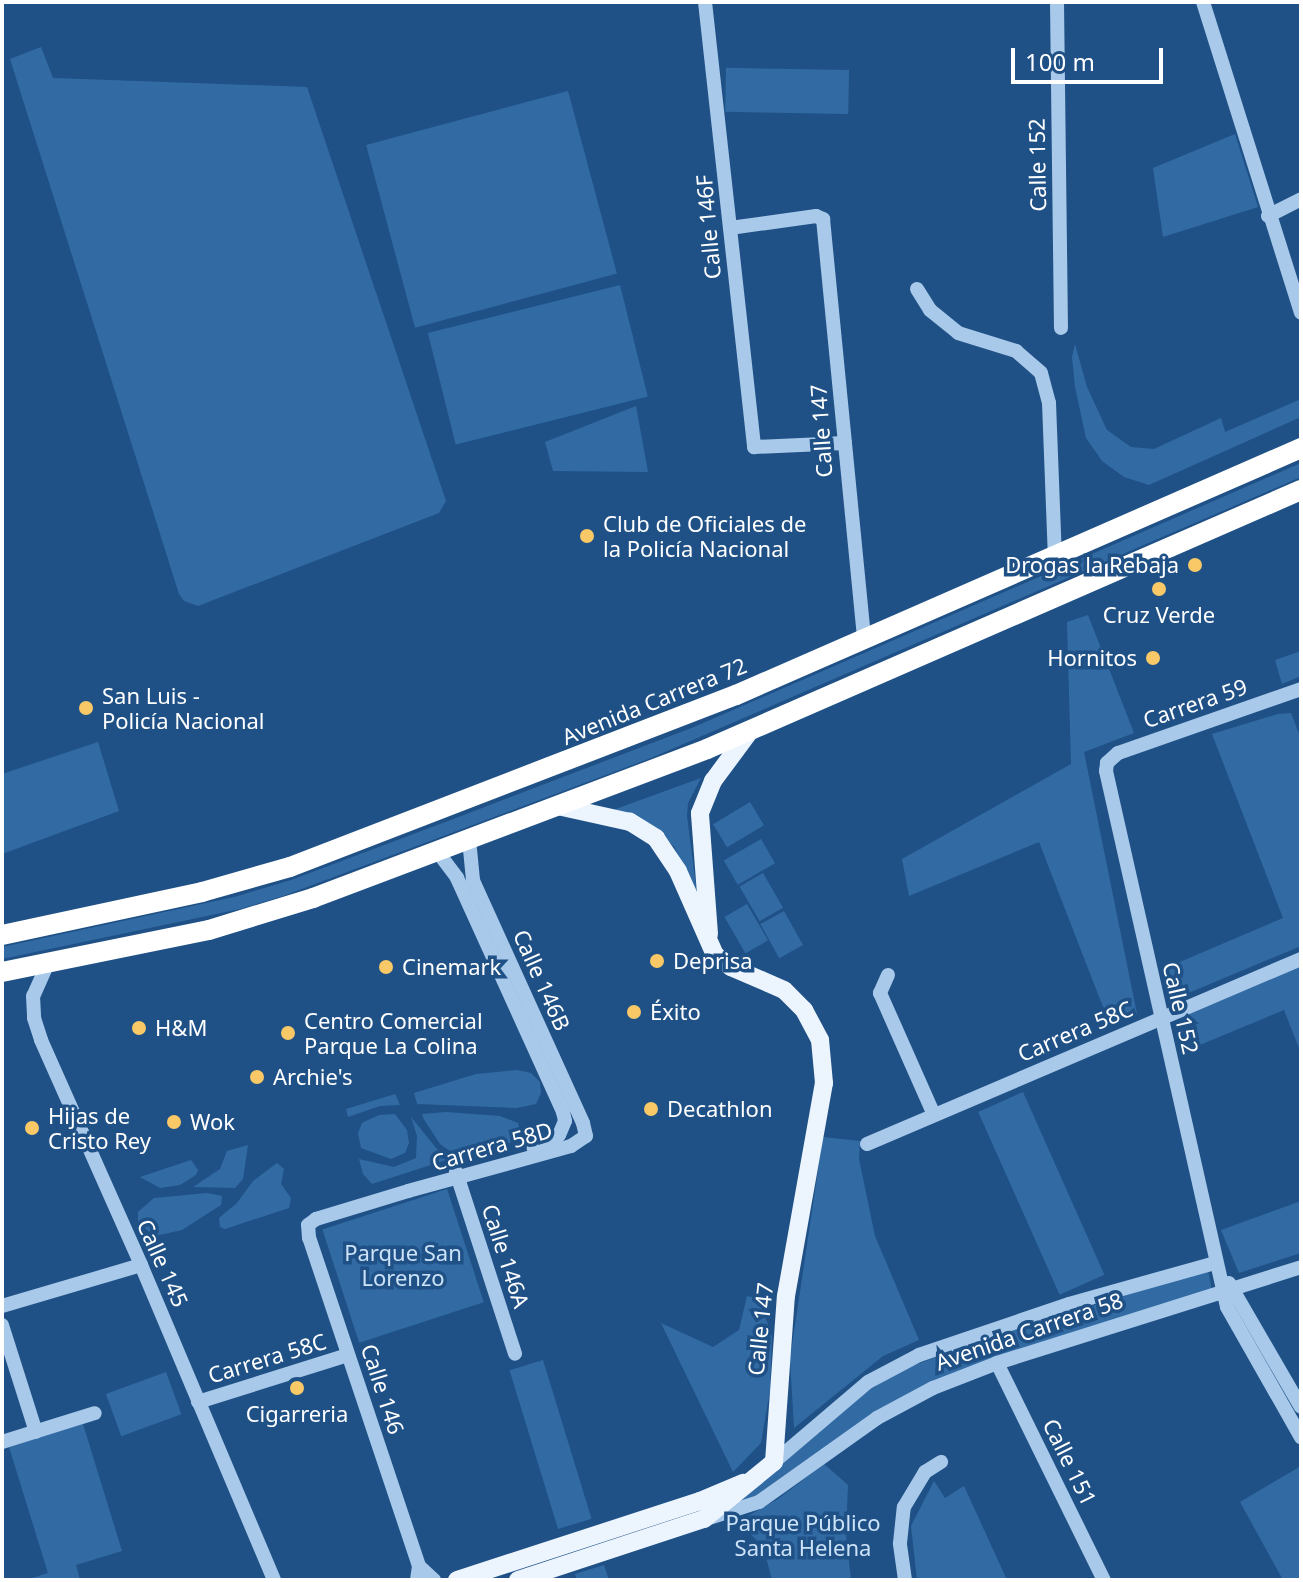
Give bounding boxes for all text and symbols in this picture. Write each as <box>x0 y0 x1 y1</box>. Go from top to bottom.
scale bar <box>1015 32 1167 82</box>
text: 100 m <box>1025 45 1095 78</box>
street label: Calle 152 <box>1023 118 1051 212</box>
street label: Calle 146F <box>690 174 726 280</box>
street label: Calle 147 <box>805 383 837 479</box>
place label: Club de Oficiales de la Policía Nacional <box>603 510 806 562</box>
marker: Club de Oficiales de la Policía Nacional <box>578 527 596 545</box>
place label: Drogas la Rebaja <box>1005 552 1179 578</box>
marker: Drogas la Rebaja <box>1186 556 1204 574</box>
marker: Cruz Verde <box>1150 580 1168 598</box>
place label: Cruz Verde <box>1103 602 1215 628</box>
place label: Hornitos <box>1047 645 1137 671</box>
marker: Hornitos <box>1144 649 1162 667</box>
street label: Avenida Carrera 72 <box>558 652 750 750</box>
street label: Carrera 59 <box>1140 673 1250 733</box>
place label: San Luis - Policía Nacional <box>102 682 264 734</box>
marker: San Luis - Policía Nacional <box>77 699 95 717</box>
street label: Calle 146B <box>508 925 576 1035</box>
place label: Deprisa <box>673 948 753 974</box>
marker: Deprisa <box>648 952 666 970</box>
place label: Cinemark <box>402 954 501 980</box>
marker: Cinemark <box>377 958 395 976</box>
street label: Calle 152 <box>1158 959 1204 1057</box>
street label: Carrera 58C <box>1014 995 1136 1067</box>
place label: Éxito <box>650 999 701 1025</box>
marker: Éxito <box>625 1003 643 1021</box>
place label: Centro Comercial Parque La Colina <box>304 1007 483 1058</box>
place label: H&M <box>155 1015 207 1041</box>
marker: H&M <box>130 1019 148 1037</box>
marker: Centro Comercial Parque La Colina <box>279 1024 297 1042</box>
place label: Archie's <box>273 1064 353 1090</box>
marker: Archie's <box>248 1068 266 1086</box>
place label: Decathlon <box>667 1096 772 1122</box>
marker: Decathlon <box>642 1100 660 1118</box>
place label: Hijas de Cristo Rey <box>48 1102 151 1154</box>
place label: Wok <box>190 1109 235 1135</box>
marker: Wok <box>165 1113 183 1131</box>
street label: Carrera 58D <box>429 1116 555 1176</box>
marker: Hijas de Cristo Rey <box>23 1119 41 1137</box>
street label: Calle 146A <box>477 1201 535 1311</box>
street label: Calle 145 <box>132 1215 194 1311</box>
park label: Parque San Lorenzo <box>344 1239 462 1290</box>
street label: Calle 147 <box>742 1281 778 1377</box>
street label: Avenida Carrera 58 <box>932 1286 1126 1376</box>
street label: Carrera 58C <box>205 1328 329 1388</box>
street label: Calle 146 <box>356 1340 410 1438</box>
marker: Cigarreria <box>288 1379 306 1397</box>
place label: Cigarreria <box>246 1401 348 1427</box>
street label: Calle 151 <box>1038 1414 1102 1510</box>
park label: Parque Público Santa Helena <box>725 1509 881 1560</box>

